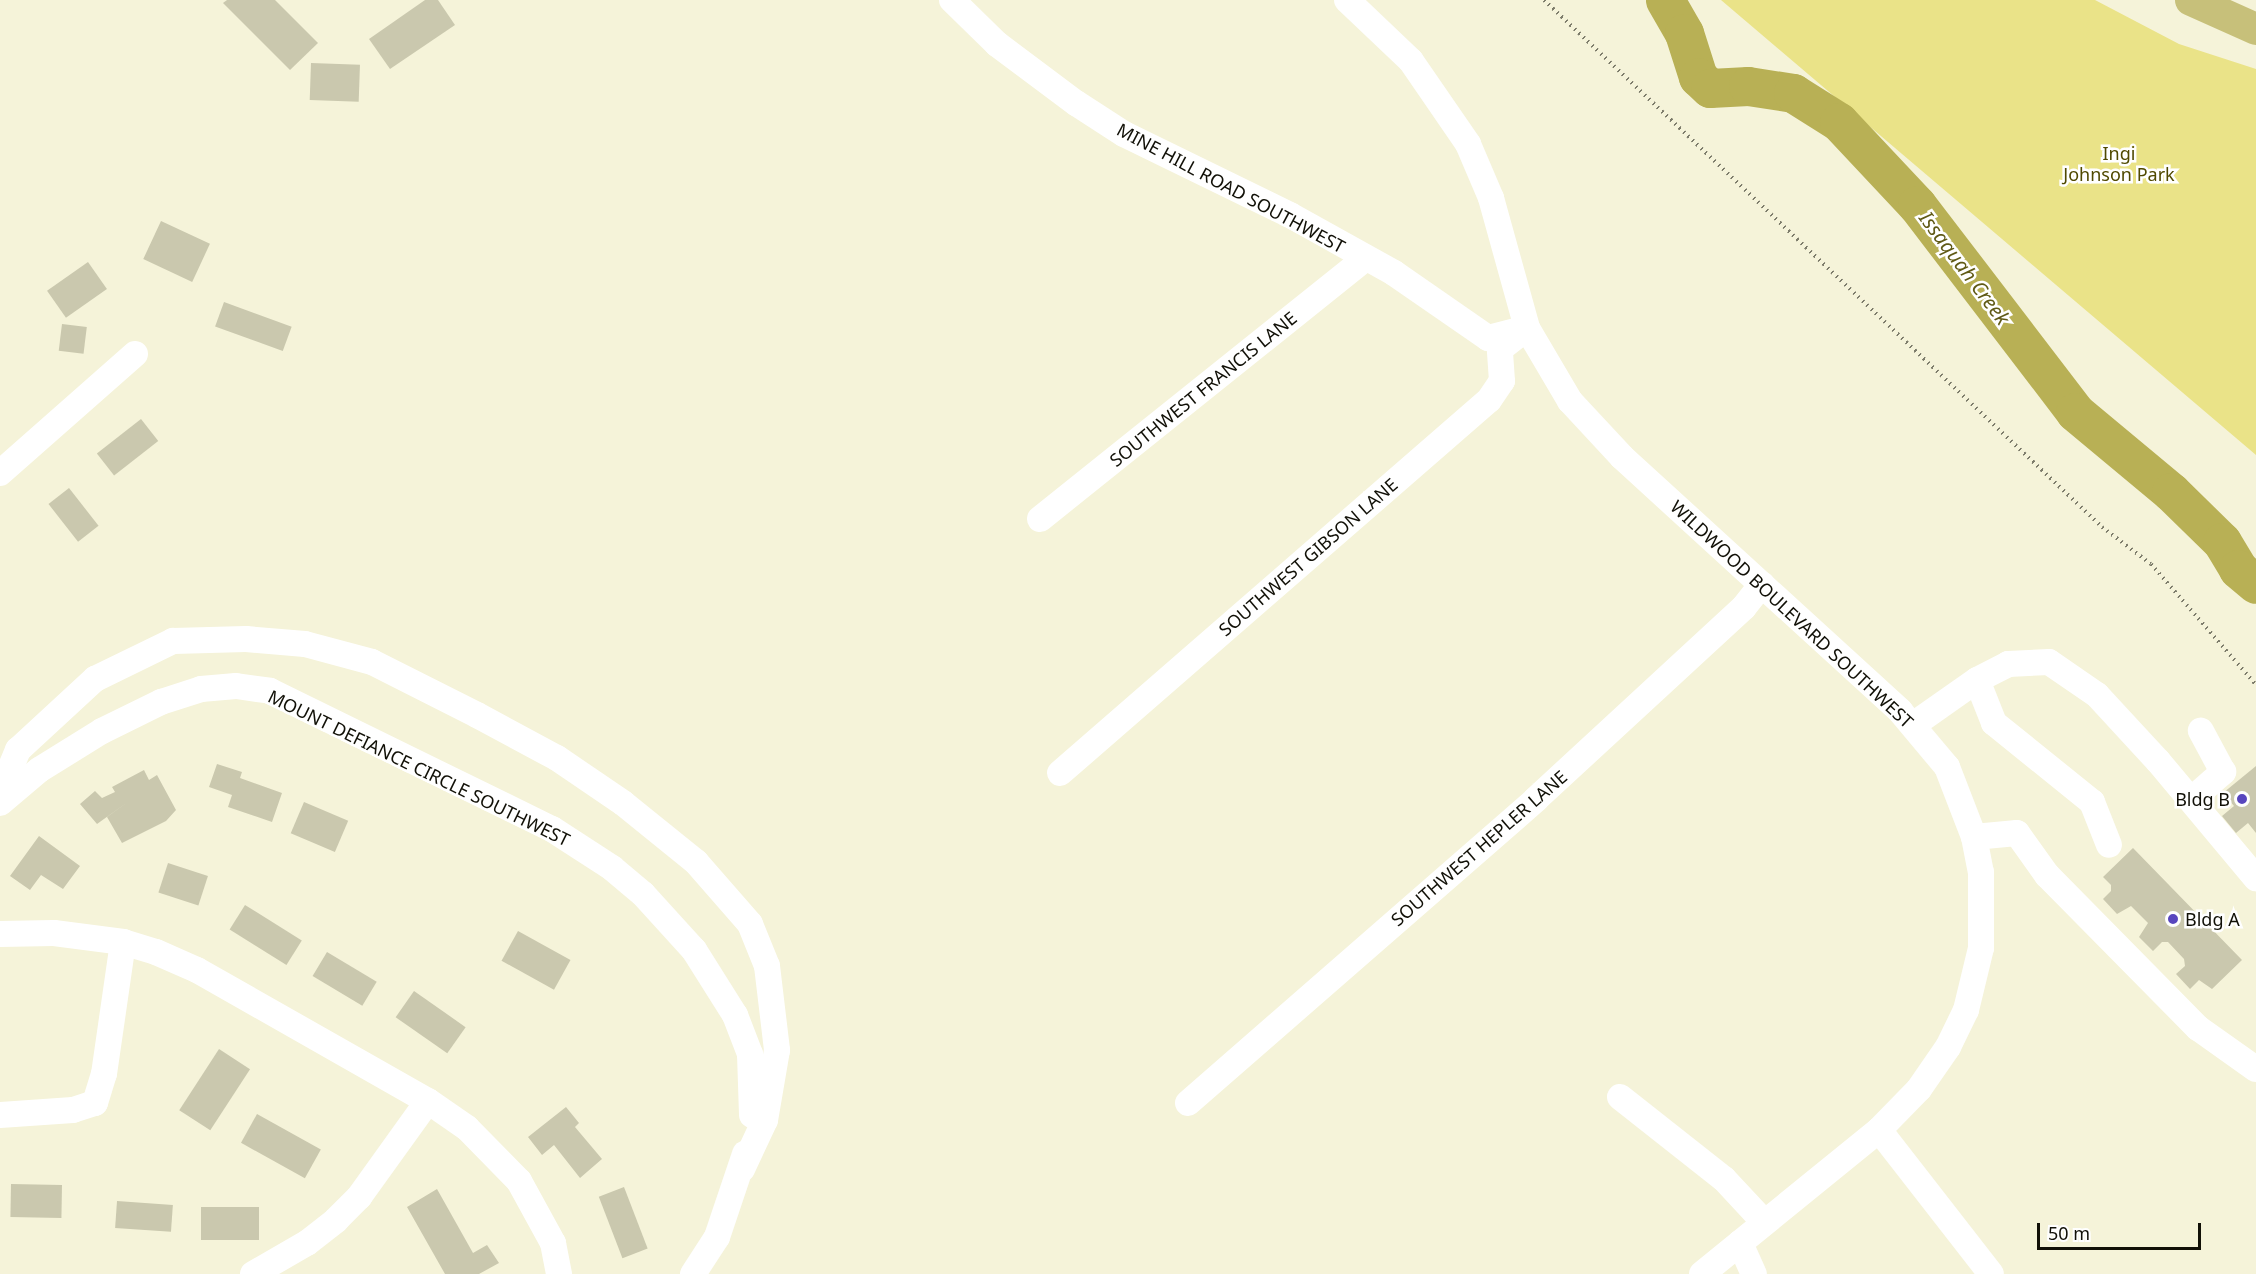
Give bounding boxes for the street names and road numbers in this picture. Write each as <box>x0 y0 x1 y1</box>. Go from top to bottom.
street label: MINE HILL ROAD SOUTHWEST <box>1113 119 1349 257</box>
street label: SOUTHWEST FRANCIS LANE <box>1105 307 1301 471</box>
street label: SOUTHWEST GIBSON LANE <box>1214 474 1402 640</box>
street label: WILDWOOD BOULEVARD SOUTHWEST <box>1666 496 1918 732</box>
street label: MOUNT DEFIANCE CIRCLE SOUTHWEST <box>265 685 573 851</box>
street label: SOUTHWEST HEPLER LANE <box>1387 766 1571 930</box>

